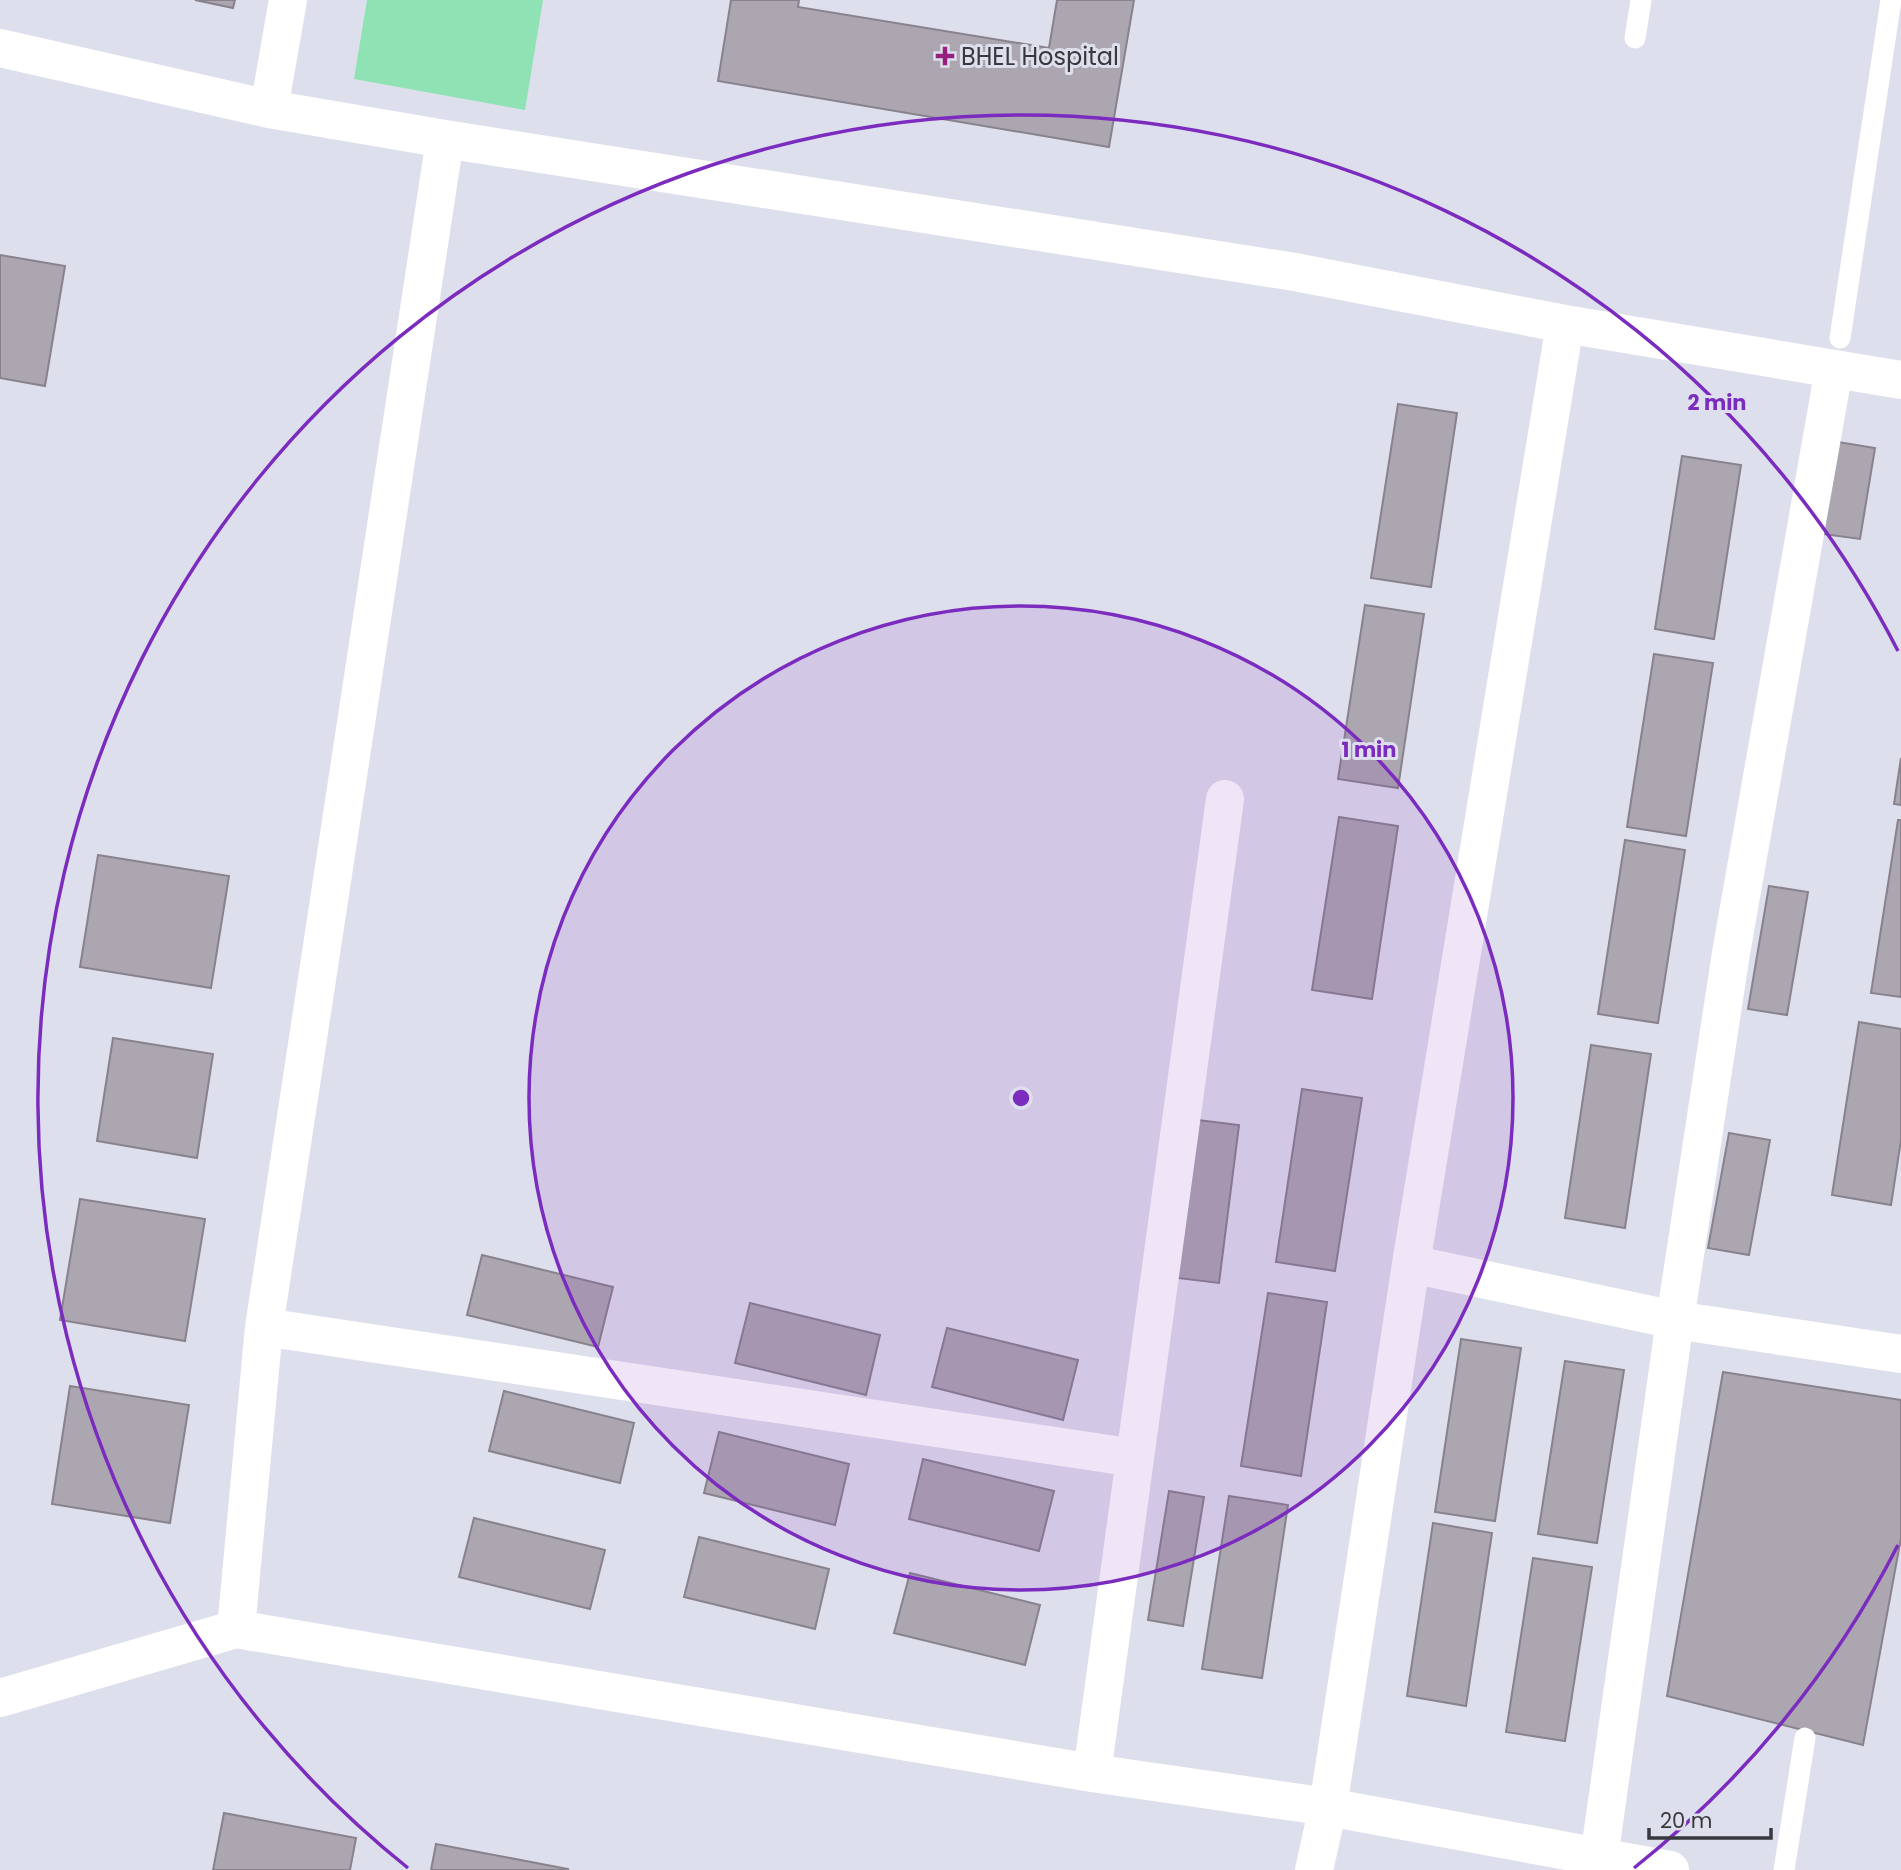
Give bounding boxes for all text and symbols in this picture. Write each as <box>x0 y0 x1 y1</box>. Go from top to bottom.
place label: BHEL Hospital <box>961 40 1119 73</box>
marker: BHEL Hospital <box>935 46 955 66</box>
text: 2 min <box>1687 388 1747 417</box>
text: 1 min <box>1342 735 1396 764</box>
centre of rings <box>1009 1086 1033 1110</box>
scale bar <box>1649 1797 1772 1841</box>
text: 20 m <box>1660 1806 1713 1835</box>

